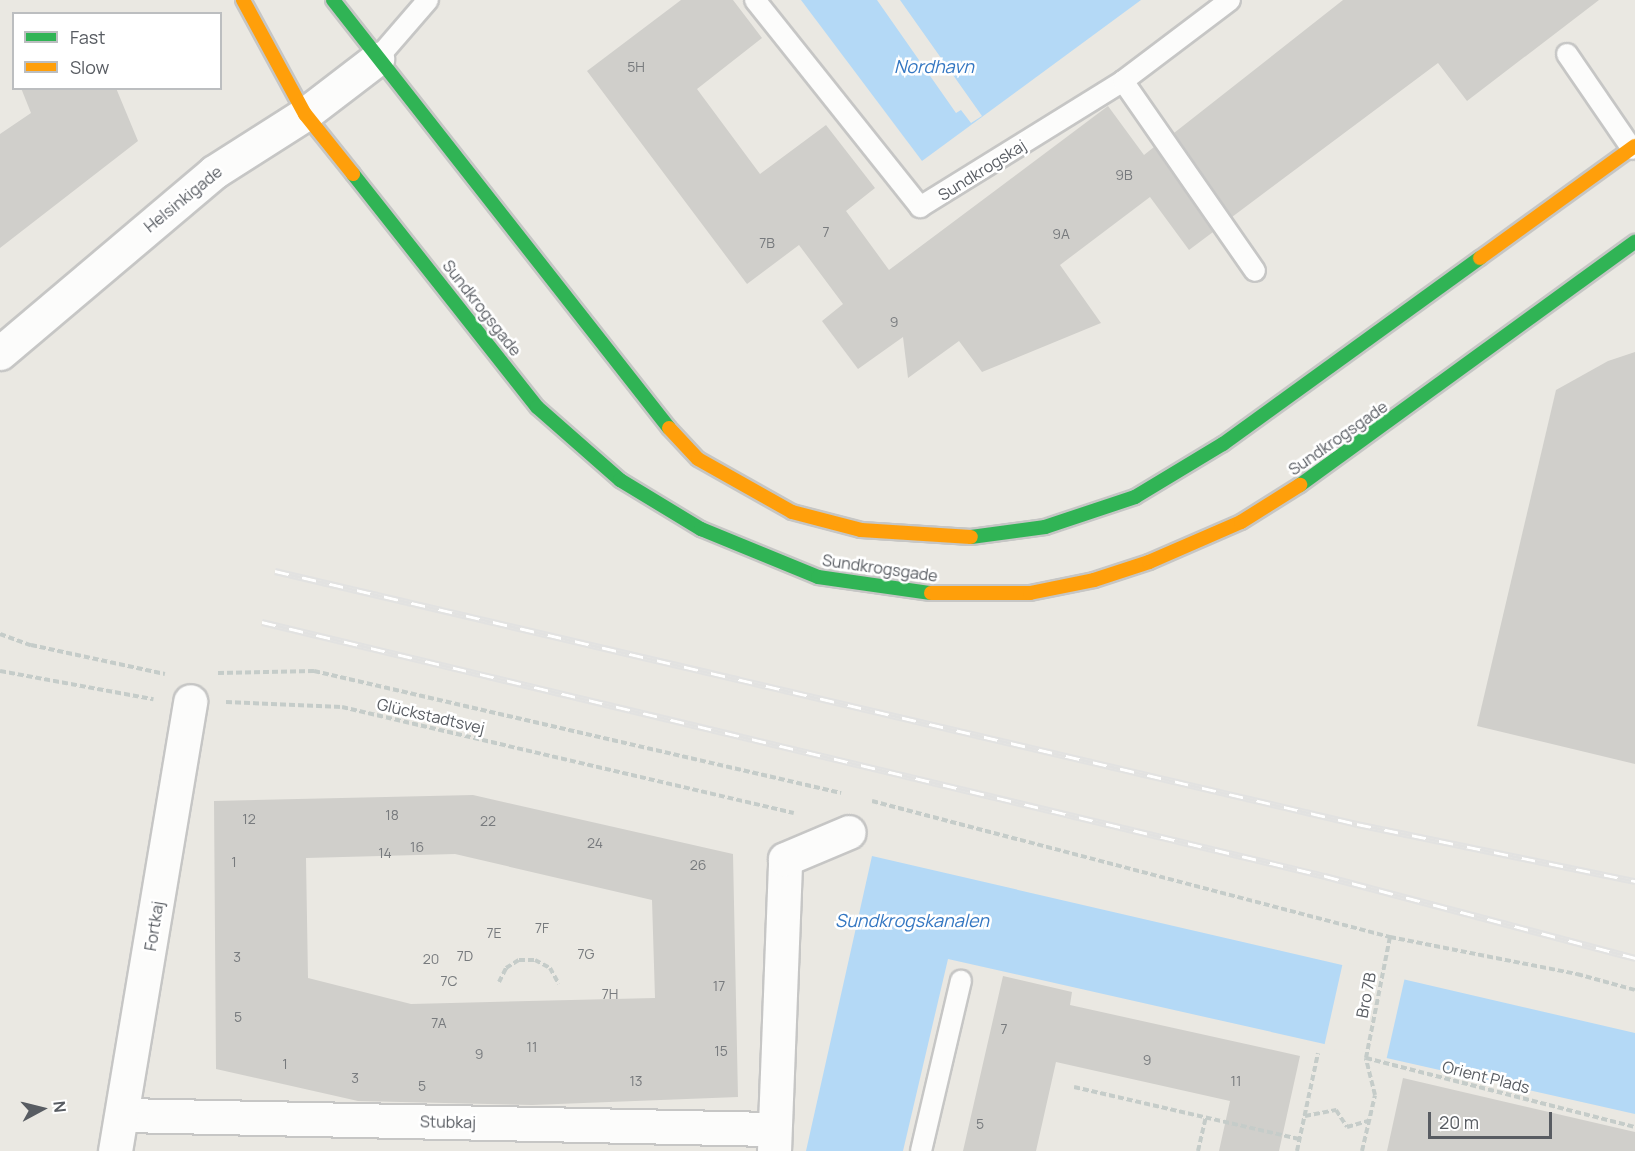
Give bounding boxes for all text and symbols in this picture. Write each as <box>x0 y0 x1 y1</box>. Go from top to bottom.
legend <box>12 12 222 90</box>
text: Fast <box>70 25 105 49</box>
text: Slow <box>70 55 109 79</box>
water label: Nordhavn <box>894 55 974 77</box>
house number: 5H <box>627 59 645 75</box>
street label: Sundkrogskaj <box>935 135 1029 205</box>
street label: Helsinkigade <box>140 162 226 236</box>
house number: 9B <box>1115 167 1133 183</box>
house number: 7 <box>822 224 830 240</box>
house number: 9A <box>1052 226 1070 242</box>
house number: 7B <box>759 235 775 251</box>
street label: Sundkrogsgade <box>439 256 525 360</box>
house number: 9 <box>890 314 898 330</box>
street label: Sundkrogsgade <box>1285 397 1391 479</box>
street label: Sundkrogsgade <box>821 550 939 586</box>
street label: Glückstadtsvej <box>375 694 487 738</box>
house number: 18 <box>385 807 399 823</box>
house number: 12 <box>242 811 256 827</box>
house number: 22 <box>480 813 496 829</box>
house number: 24 <box>587 835 603 851</box>
house number: 16 <box>410 839 424 855</box>
house number: 14 <box>378 845 392 861</box>
house number: 1 <box>231 854 237 870</box>
house number: 26 <box>690 857 706 873</box>
street label: Fortkaj <box>141 900 167 952</box>
water label: Sundkrogskanalen <box>835 909 989 931</box>
house number: 7F <box>535 920 549 936</box>
house number: 7E <box>486 925 502 941</box>
house number: 7G <box>578 946 594 962</box>
house number: 7D <box>457 948 473 964</box>
house number: 3 <box>233 949 241 965</box>
house number: 20 <box>423 951 439 967</box>
street label: Bro 7B <box>1352 971 1380 1019</box>
house number: 7C <box>440 973 458 989</box>
house number: 17 <box>713 978 725 994</box>
house number: 7H <box>602 986 618 1002</box>
house number: 5 <box>234 1009 242 1025</box>
house number: 7A <box>431 1015 447 1031</box>
house number: 7 <box>1000 1021 1008 1037</box>
house number: 11 <box>527 1039 537 1055</box>
house number: 15 <box>714 1043 728 1059</box>
house number: 9 <box>475 1046 483 1062</box>
house number: 9 <box>1143 1052 1151 1068</box>
house number: 1 <box>282 1056 288 1072</box>
street label: Orient Plads <box>1440 1057 1532 1097</box>
house number: 3 <box>351 1070 359 1086</box>
house number: 13 <box>629 1073 643 1089</box>
house number: 11 <box>1231 1073 1241 1089</box>
house number: 5 <box>418 1078 426 1094</box>
north arrow <box>12 1079 72 1139</box>
text: N <box>48 1100 71 1114</box>
scale bar <box>1431 1100 1556 1138</box>
text: 20 m <box>1439 1110 1479 1134</box>
street label: Stubkaj <box>420 1112 476 1132</box>
house number: 5 <box>976 1116 984 1132</box>

